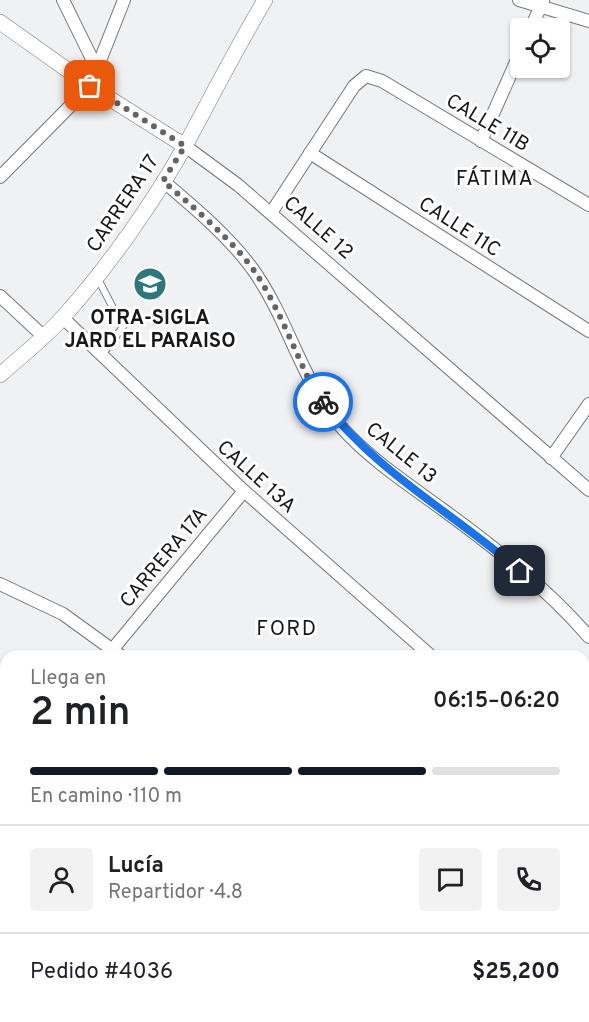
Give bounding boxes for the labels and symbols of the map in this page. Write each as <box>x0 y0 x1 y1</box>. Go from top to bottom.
pin <box>64 60 115 111</box>
street label: CALLE 11B <box>441 89 533 159</box>
street label: CARRERA 17 <box>81 150 166 258</box>
district label: FÁTIMA <box>456 165 534 193</box>
street label: CALLE 12 <box>277 191 358 266</box>
street label: CALLE 11C <box>413 192 505 264</box>
school or university icon: OTRA-SIGLA JARD EL PARAISO <box>132 266 168 302</box>
place label: OTRA-SIGLA JARD EL PARAISO <box>64 306 236 355</box>
courier <box>293 372 353 432</box>
street label: CALLE 13 <box>360 417 442 490</box>
street label: CALLE 13A <box>211 435 301 520</box>
street label: CARRERA 17A <box>115 503 214 614</box>
pin <box>494 545 545 596</box>
district label: FORD <box>256 616 318 643</box>

